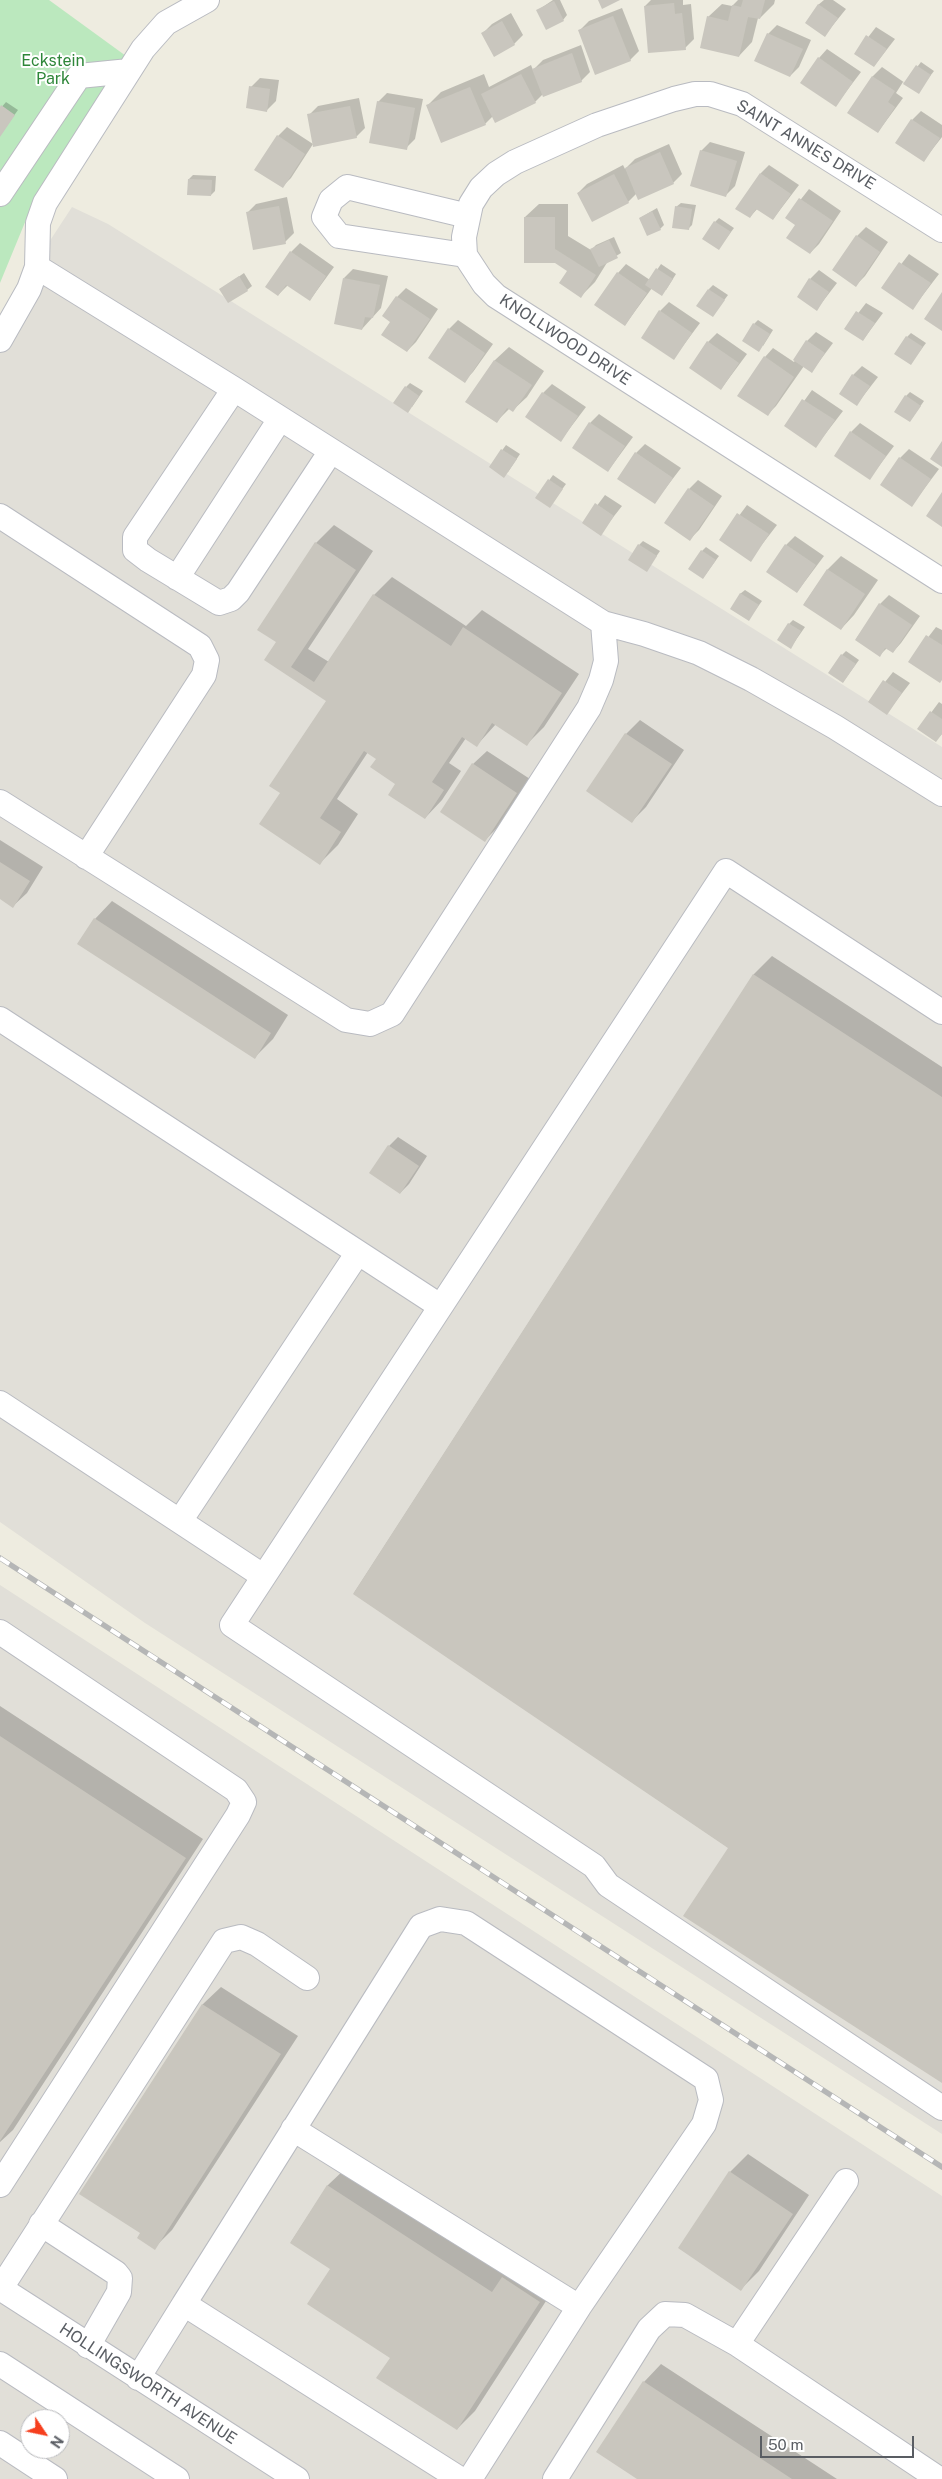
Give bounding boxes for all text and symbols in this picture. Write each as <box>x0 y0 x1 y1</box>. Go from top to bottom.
park label: Eckstein Park <box>21 51 85 89</box>
street label: SAINT ANNES DRIVE <box>733 96 879 194</box>
street label: KNOLLWOOD DRIVE <box>496 290 634 390</box>
street label: HOLLINGSWORTH AVENUE <box>56 2319 240 2449</box>
north arrow <box>20 2409 70 2459</box>
scale bar <box>762 2426 916 2458</box>
text: 50 m <box>768 2436 803 2453</box>

